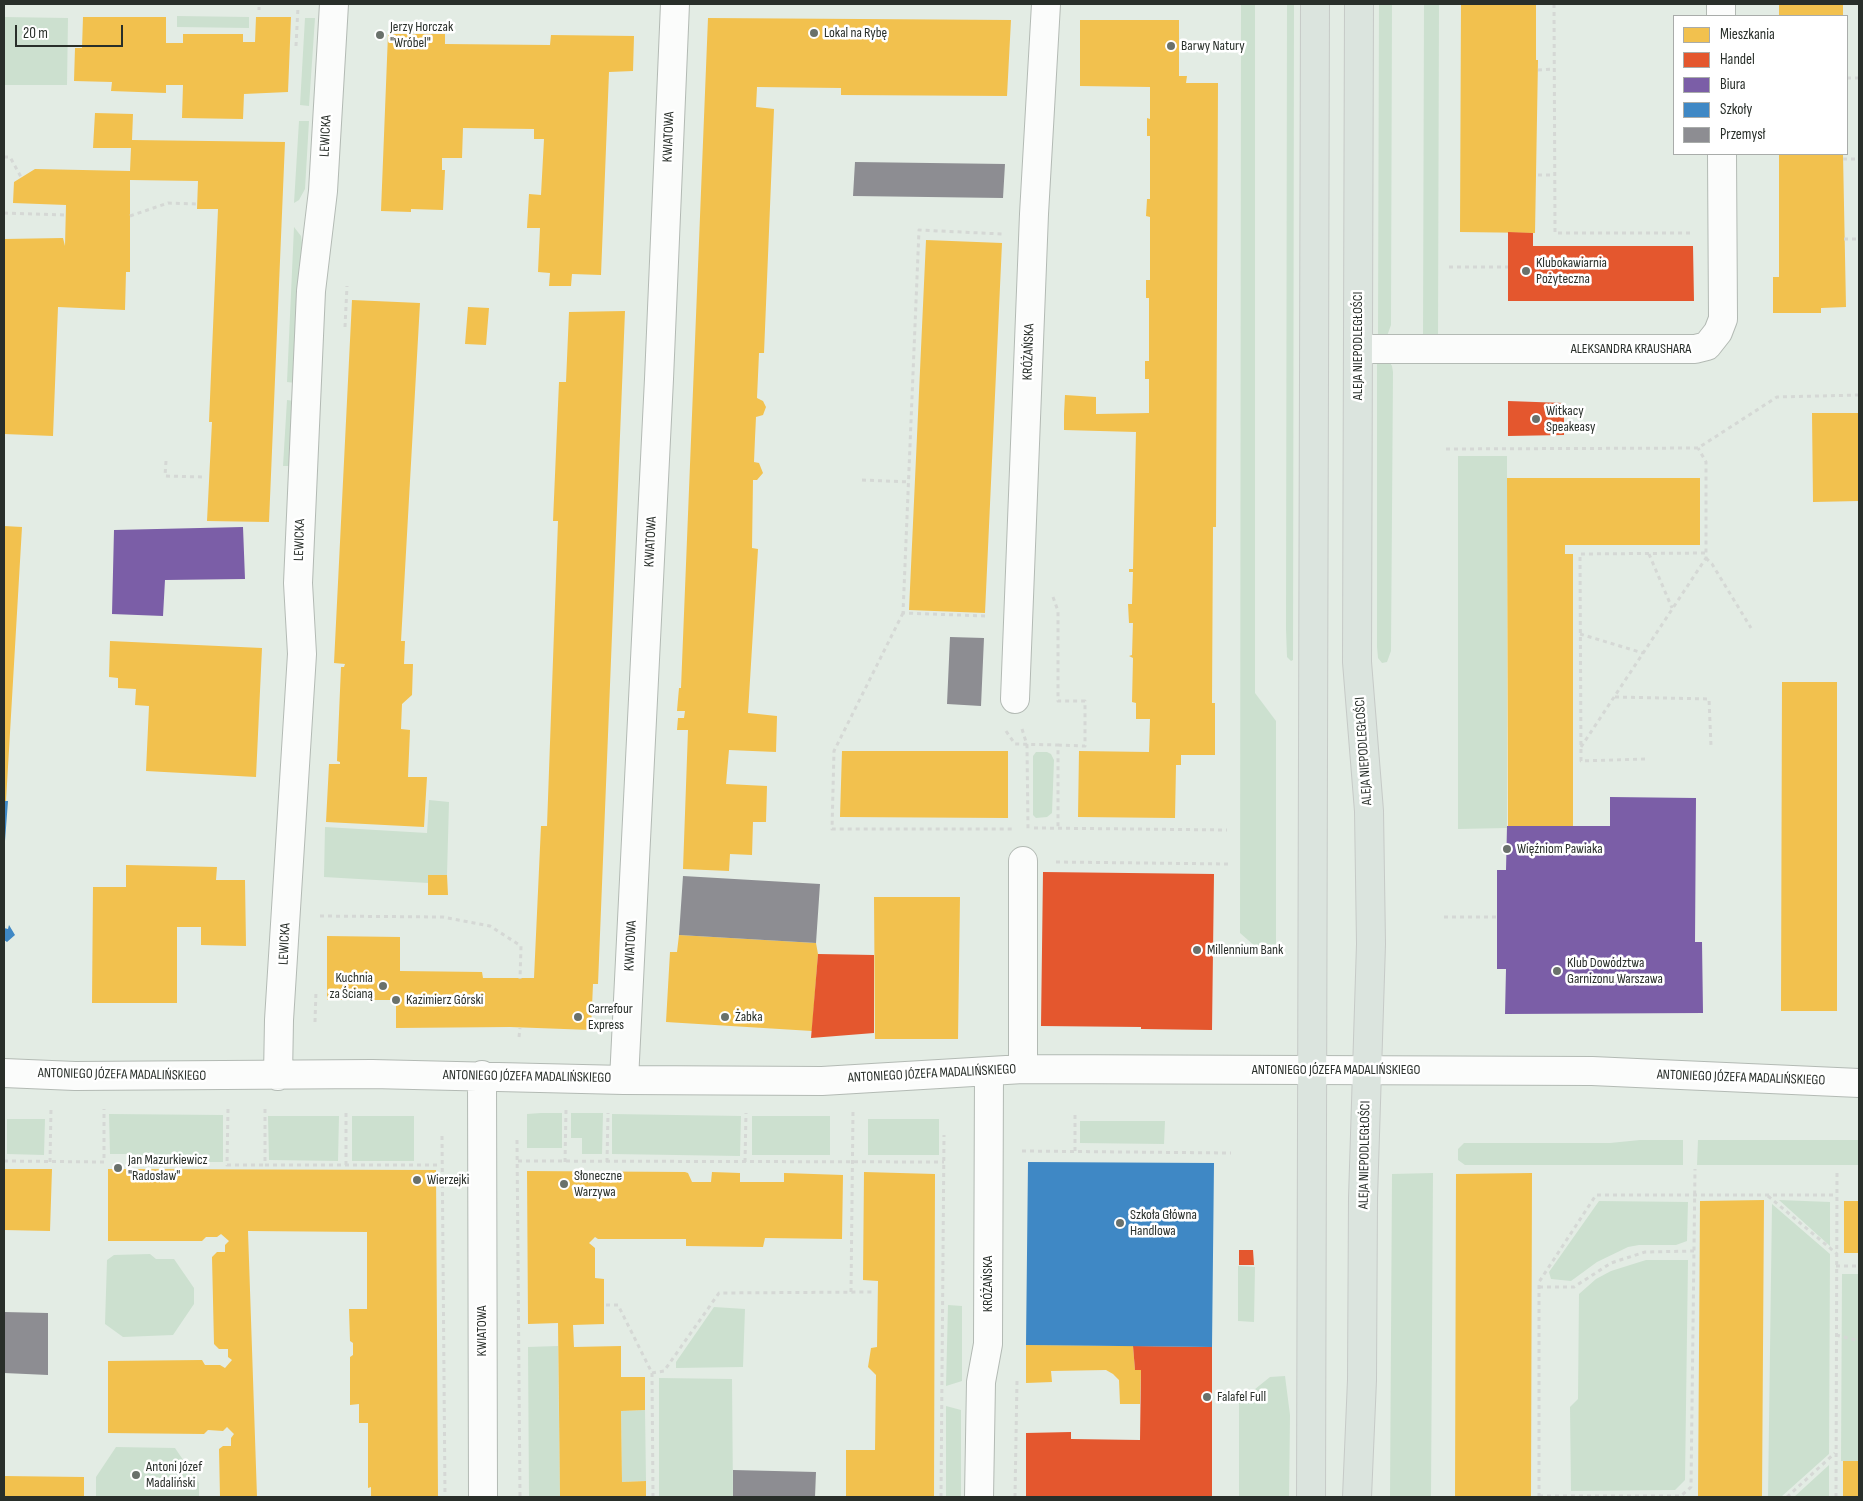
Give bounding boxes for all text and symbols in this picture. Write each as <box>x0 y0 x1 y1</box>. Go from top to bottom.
scale bar <box>18 15 125 47</box>
legend <box>1673 15 1848 155</box>
place label: Jerzy Horczak "Wróbel" <box>390 19 453 52</box>
text: 20 m <box>23 24 48 43</box>
place label: Lokal na Rybę <box>824 25 887 41</box>
text: Mieszkania <box>1720 25 1775 44</box>
marker: Lokal na Rybę <box>808 27 820 39</box>
marker: Jerzy Horczak "Wróbel" <box>374 29 386 41</box>
place label: Barwy Natury <box>1181 38 1245 54</box>
marker: Barwy Natury <box>1165 40 1177 52</box>
text: Handel <box>1720 50 1755 69</box>
text: Biura <box>1720 75 1746 94</box>
text: Szkoły <box>1720 100 1752 119</box>
street label: KWIATOWA <box>660 111 678 163</box>
street label: LEWICKA <box>317 115 335 157</box>
text: Przemysł <box>1720 125 1765 144</box>
place label: Klubokawiarnia Pożyteczna <box>1536 255 1607 288</box>
marker: Klubokawiarnia Pożyteczna <box>1520 265 1532 277</box>
street label: ALEJA NIEPODLEGŁOŚCI <box>1350 292 1366 400</box>
street label: KRÓŻAŃSKA <box>1020 323 1038 381</box>
street label: ALEKSANDRA KRAUSHARA <box>1571 341 1691 357</box>
place label: Witkacy Speakeasy <box>1546 403 1595 436</box>
marker: Witkacy Speakeasy <box>1530 413 1542 425</box>
street label: KWIATOWA <box>641 516 661 568</box>
street label: LEWICKA <box>291 519 309 561</box>
street label: ALEJA NIEPODLEGŁOŚCI <box>1352 696 1376 806</box>
place label: Więźniom Pawiaka <box>1517 841 1603 857</box>
marker: Więźniom Pawiaka <box>1501 843 1513 855</box>
street label: KWIATOWA <box>621 920 641 972</box>
street label: LEWICKA <box>276 923 294 965</box>
place label: Millennium Bank <box>1207 942 1283 958</box>
marker: Millennium Bank <box>1191 944 1203 956</box>
place label: Klub Dowództwa Garnizonu Warszawa <box>1567 955 1663 988</box>
marker: Klub Dowództwa Garnizonu Warszawa <box>1551 965 1563 977</box>
place label: Kuchnia za Ścianą <box>329 970 373 1002</box>
marker: Kuchnia za Ścianą <box>377 980 389 992</box>
place label: Kazimierz Górski <box>406 992 483 1008</box>
marker: Kazimierz Górski <box>390 994 402 1006</box>
place label: Carrefour Express <box>588 1001 633 1034</box>
place label: Żabka <box>735 1009 763 1025</box>
marker: Carrefour Express <box>572 1011 584 1023</box>
marker: Żabka <box>719 1011 731 1023</box>
street label: ANTONIEGO JÓZEFA MADALIŃSKIEGO <box>847 1061 1017 1087</box>
street label: ANTONIEGO JÓZEFA MADALIŃSKIEGO <box>1252 1062 1420 1078</box>
street label: ANTONIEGO JÓZEFA MADALIŃSKIEGO <box>38 1065 206 1085</box>
street label: ANTONIEGO JÓZEFA MADALIŃSKIEGO <box>443 1067 611 1087</box>
street label: ANTONIEGO JÓZEFA MADALIŃSKIEGO <box>1656 1067 1826 1089</box>
street label: ALEJA NIEPODLEGŁOŚCI <box>1356 1101 1374 1209</box>
place label: Jan Mazurkiewicz "Radosław" <box>128 1152 208 1184</box>
marker: Jan Mazurkiewicz "Radosław" <box>112 1162 124 1174</box>
place label: Słoneczne Warzywa <box>574 1168 622 1200</box>
place label: Wierzejki <box>427 1172 469 1188</box>
marker: Wierzejki <box>411 1174 423 1186</box>
marker: Słoneczne Warzywa <box>558 1178 570 1190</box>
place label: Szkoła Główna Handlowa <box>1130 1207 1197 1240</box>
marker: Szkoła Główna Handlowa <box>1114 1217 1126 1229</box>
street label: KRÓŻAŃSKA <box>980 1256 996 1312</box>
street label: KWIATOWA <box>474 1306 490 1356</box>
place label: Falafel Full <box>1217 1389 1266 1405</box>
marker: Falafel Full <box>1201 1391 1213 1403</box>
place label: Antoni Józef Madaliński <box>146 1459 202 1491</box>
marker: Antoni Józef Madaliński <box>130 1469 142 1481</box>

